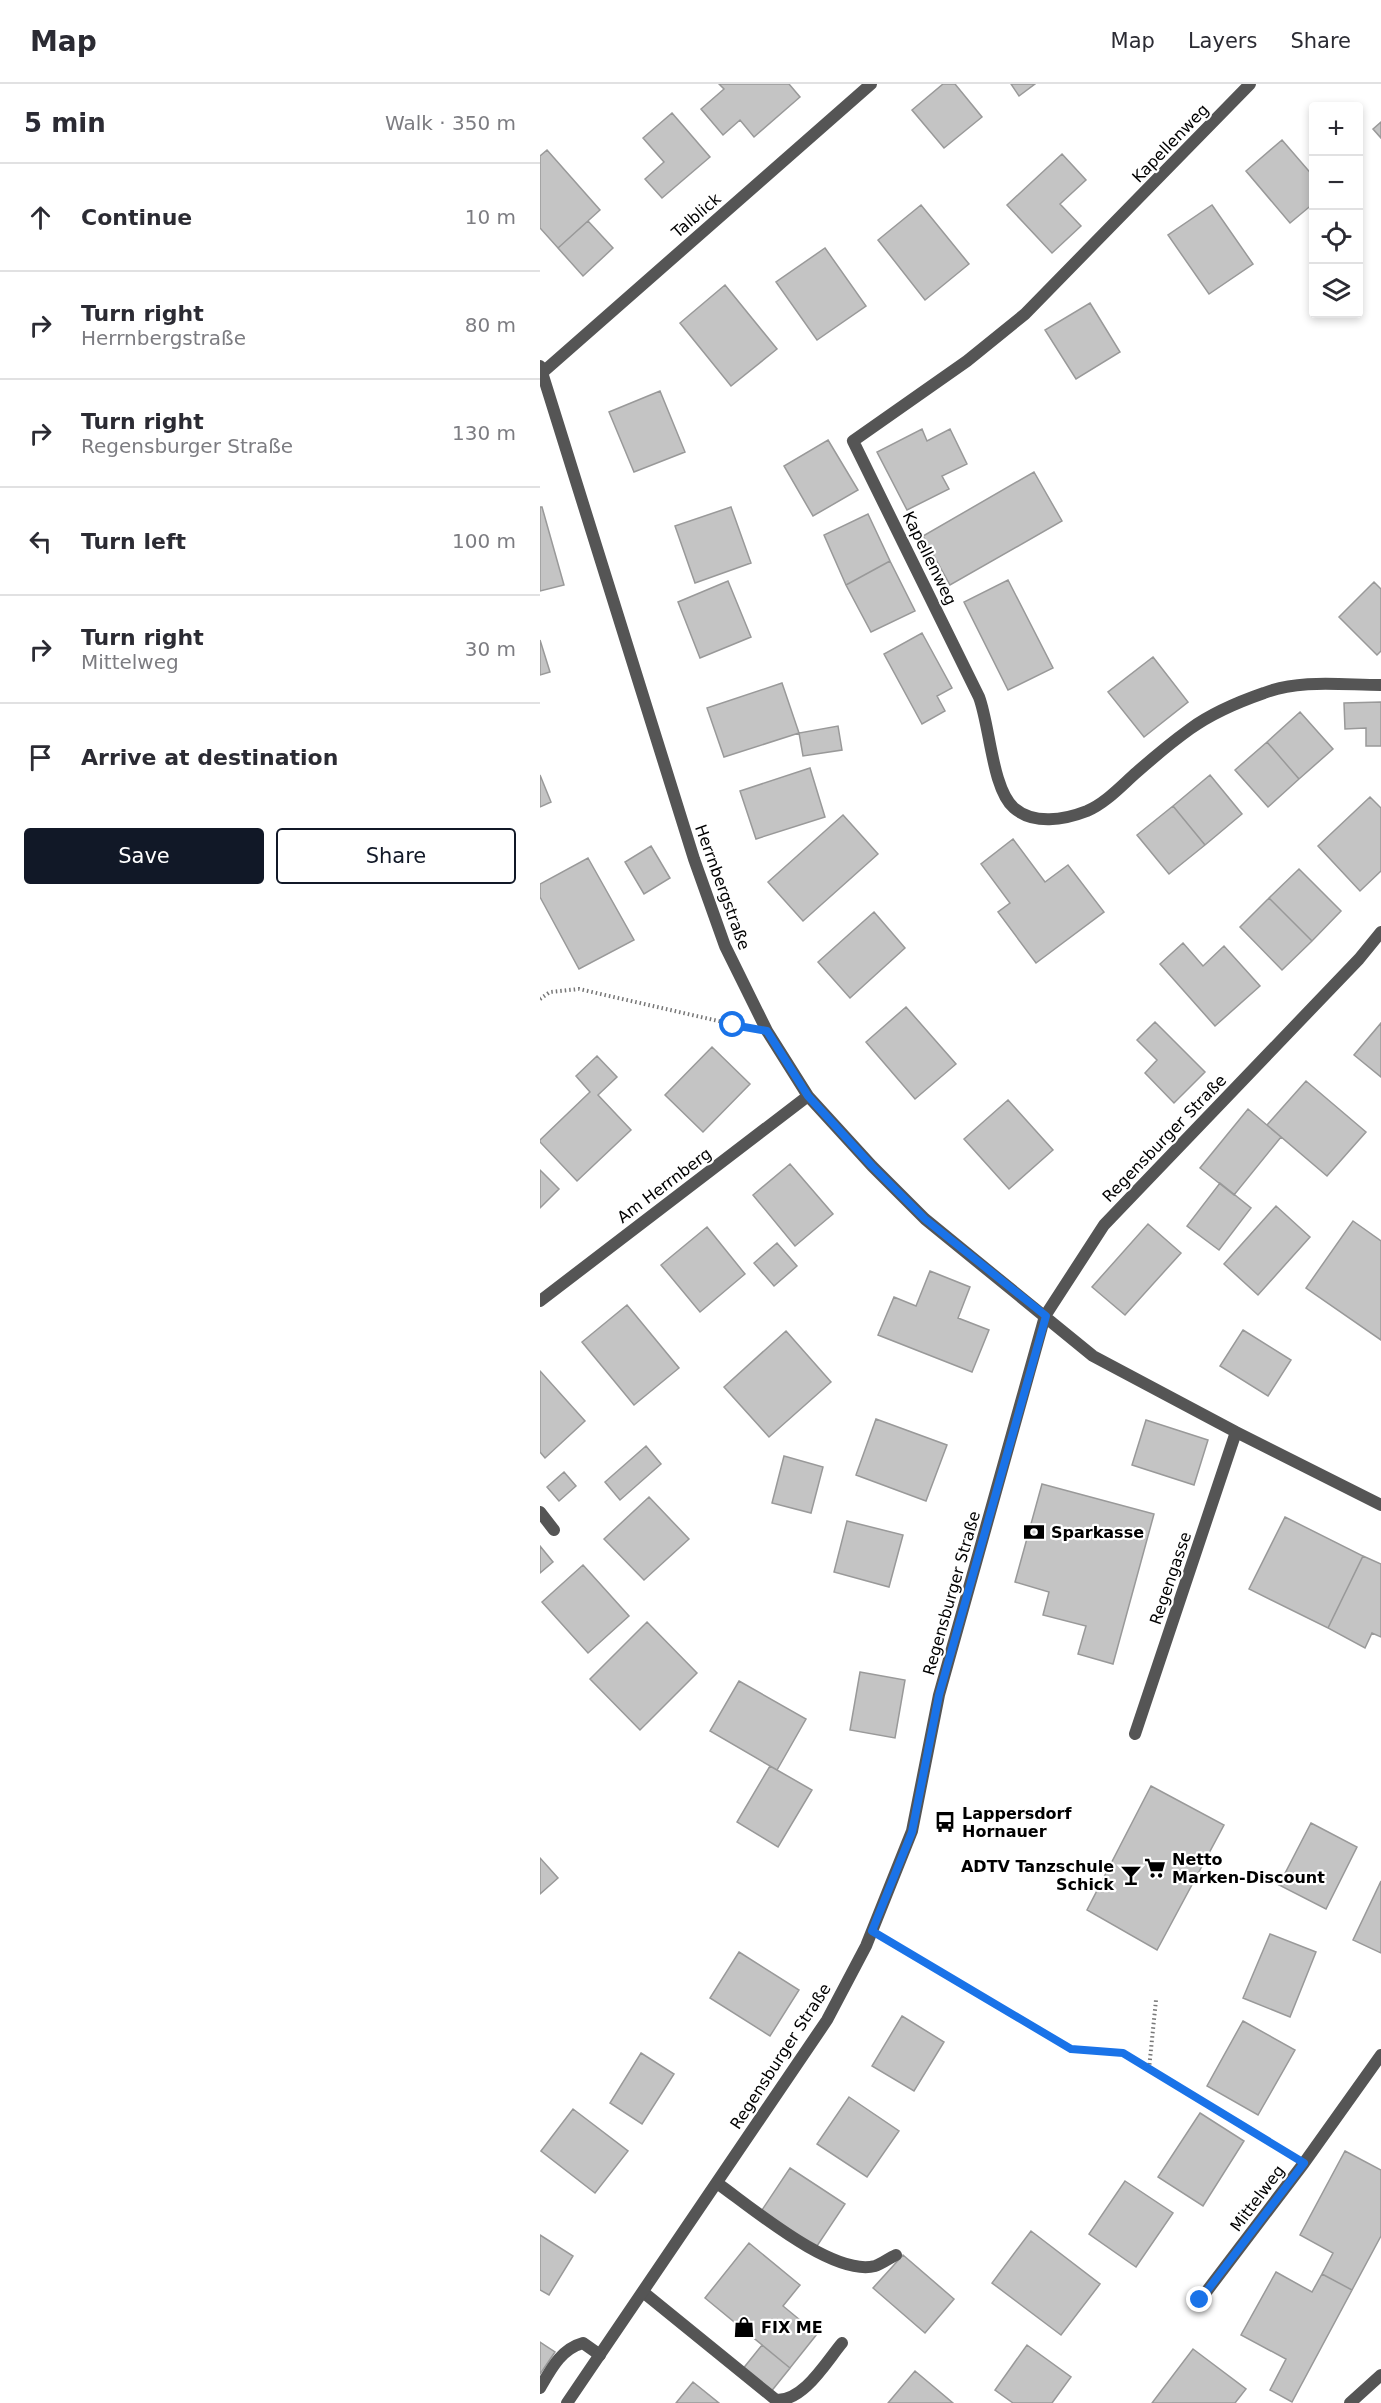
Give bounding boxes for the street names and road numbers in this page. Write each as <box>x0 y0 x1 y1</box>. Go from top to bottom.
street label: Kapellenweg <box>1128 100 1213 187</box>
street label: Talblick <box>667 189 725 242</box>
street label: Kapellenweg <box>899 508 960 608</box>
street label: Herrnbergstraße <box>691 822 754 952</box>
street label: Regensburger Straße <box>1099 1071 1230 1206</box>
street label: Am Herrnberg <box>614 1144 715 1227</box>
street label: Regensburger Straße <box>919 1509 984 1677</box>
street label: Regengasse <box>1146 1529 1195 1627</box>
street label: Regensburger Straße <box>726 1980 835 2133</box>
street label: Mittelweg <box>1226 2161 1289 2235</box>

